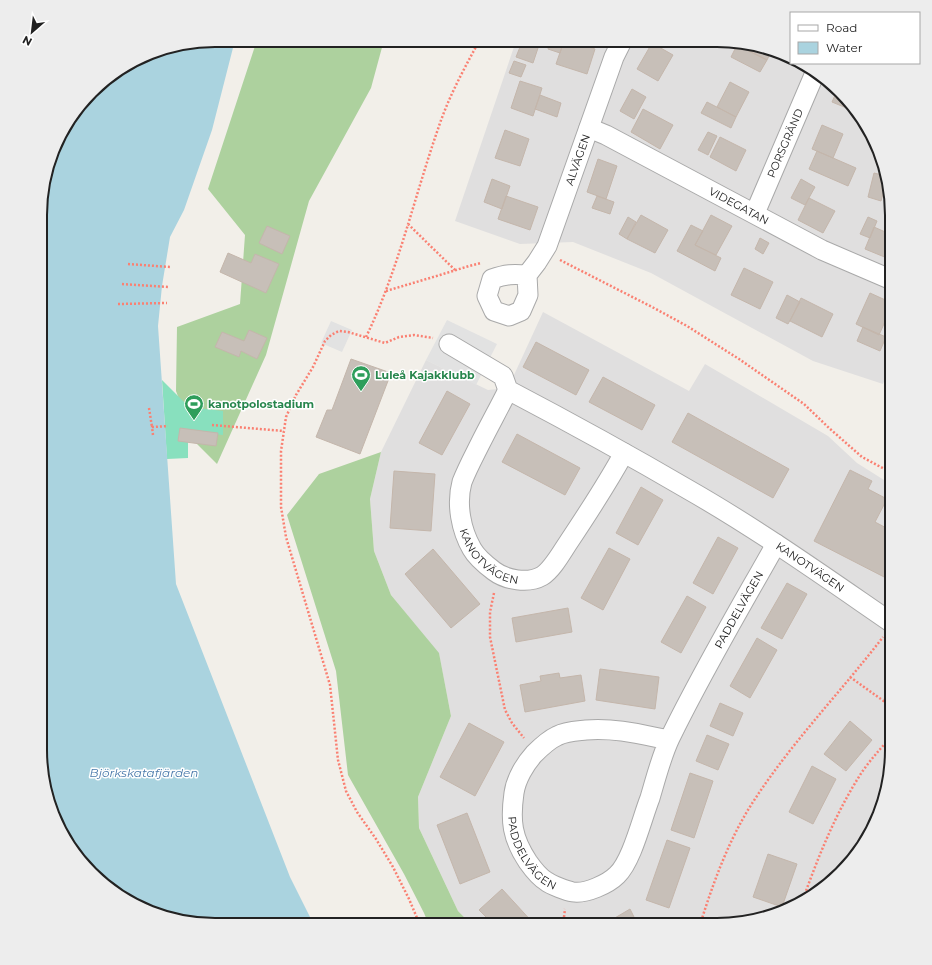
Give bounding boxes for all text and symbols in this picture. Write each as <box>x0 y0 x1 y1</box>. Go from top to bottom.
north arrow <box>12 12 52 52</box>
legend <box>790 12 920 64</box>
text: Road <box>826 20 857 35</box>
text: N <box>20 33 35 49</box>
text: Water <box>826 40 863 55</box>
street label: PORSGRÄND <box>764 106 806 180</box>
street label: ALVÄGEN <box>562 132 593 187</box>
street label: VIDEGATAN <box>706 184 771 227</box>
sports icon: Luleå Kajakklubb <box>350 364 372 392</box>
place label: Luleå Kajakklubb <box>375 368 475 382</box>
sports icon: kanotpolostadium <box>183 393 205 421</box>
place label: kanotpolostadium <box>208 397 314 411</box>
street label: KANOTVÄGEN <box>457 527 520 587</box>
street label: KANOTVÄGEN <box>773 539 847 595</box>
street label: PADDELVÄGEN <box>711 569 766 651</box>
water label: Björkskatafjärden <box>90 765 198 780</box>
street label: PADDELVÄGEN <box>505 816 559 893</box>

